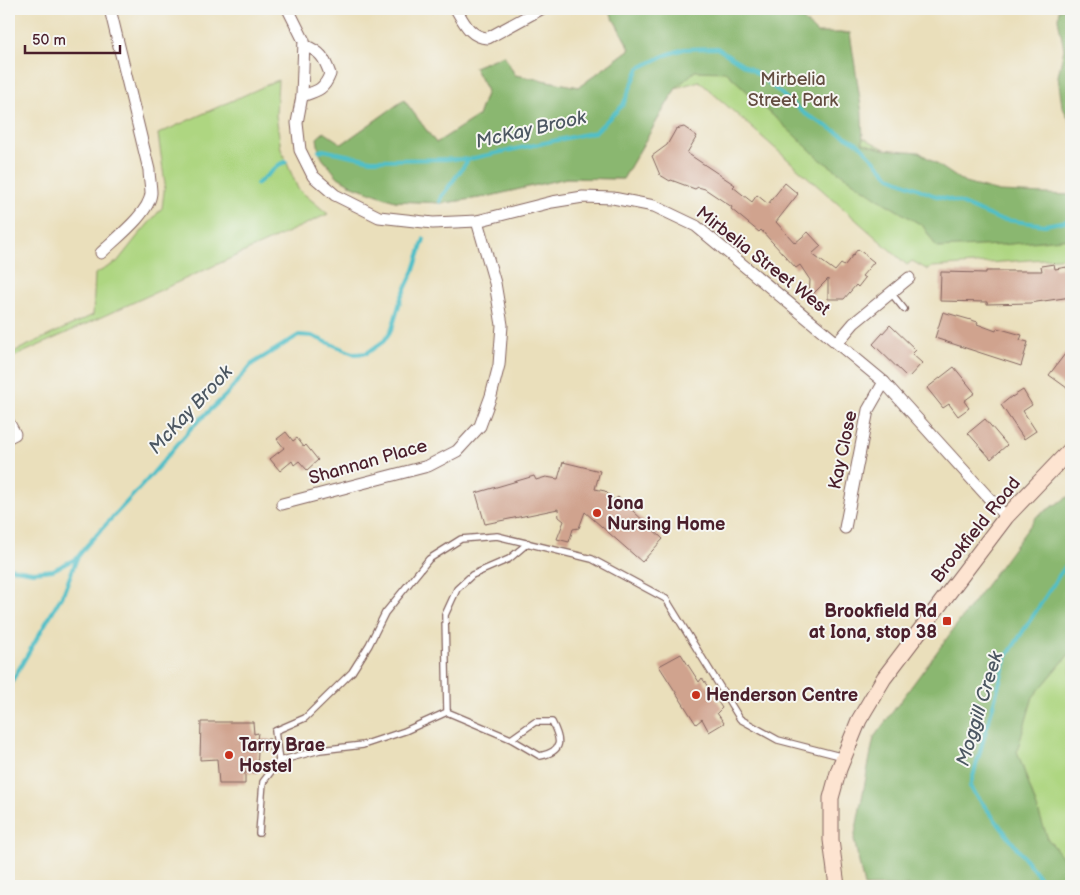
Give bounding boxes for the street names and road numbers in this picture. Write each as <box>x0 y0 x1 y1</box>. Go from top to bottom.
street label: Mirbelia Street West <box>692 202 834 320</box>
street label: Kay Close <box>824 408 862 491</box>
street label: Shannan Place <box>306 435 430 489</box>
street label: Brookfield Road <box>927 473 1025 587</box>

